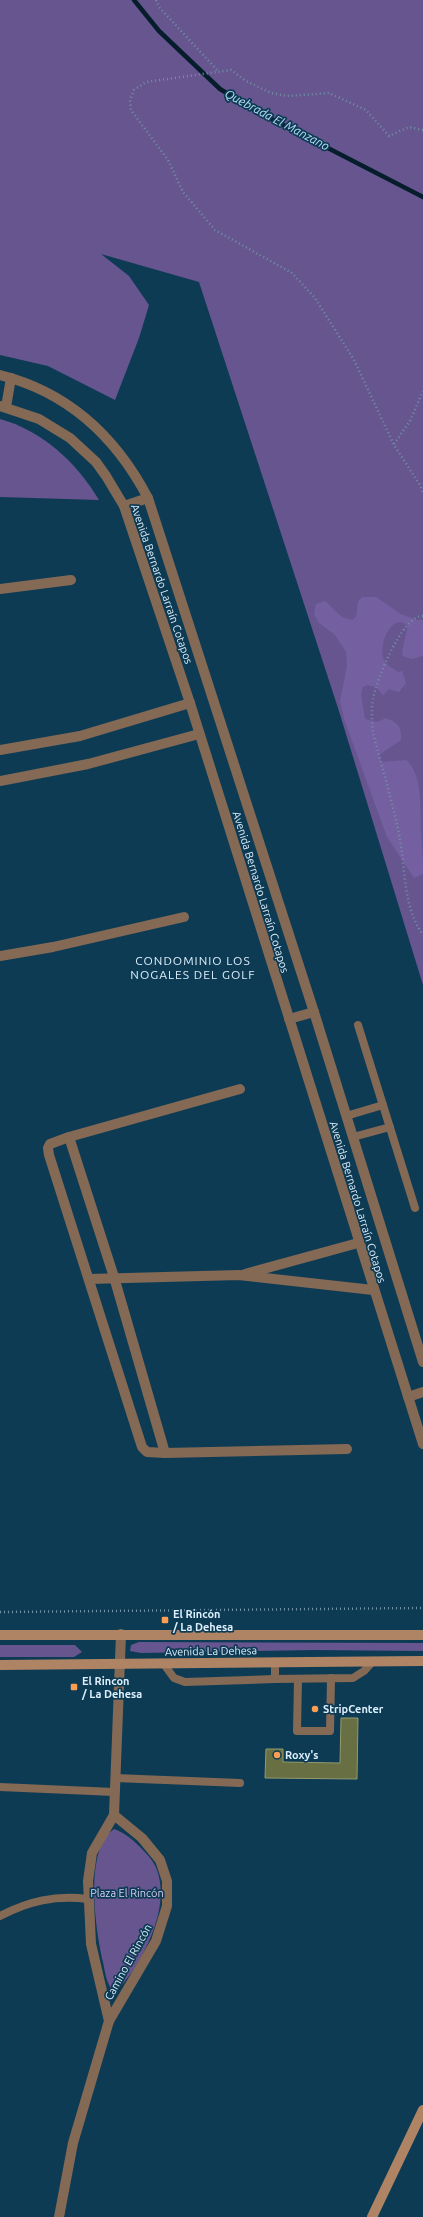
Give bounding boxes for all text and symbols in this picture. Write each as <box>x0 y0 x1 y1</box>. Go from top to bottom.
water label: Quebrada El Manzano <box>223 87 332 153</box>
street label: Avenida Bernardo Larraín Cotapos <box>129 503 195 666</box>
street label: Avenida Bernardo Larraín Cotapos <box>231 810 291 974</box>
district label: CONDOMINIO LOS NOGALES DEL GOLF <box>130 954 256 981</box>
street label: Avenida Bernardo Larraín Cotapos <box>328 1120 388 1284</box>
place label: El Rincón / La Dehesa <box>172 1608 233 1633</box>
marker: El Rincón / La Dehesa <box>160 1615 170 1625</box>
street label: Avenida La Dehesa <box>165 1644 257 1658</box>
place label: El Rincon / La Dehesa <box>81 1675 142 1700</box>
marker: El Rincon / La Dehesa <box>69 1682 79 1692</box>
place label: StripCenter <box>323 1703 384 1715</box>
marker: StripCenter <box>310 1704 320 1714</box>
place label: Roxy's <box>285 1749 318 1761</box>
marker: Roxy's <box>272 1750 282 1760</box>
park label: Plaza El Rincón <box>90 1887 164 1899</box>
street label: Camino El Rincón <box>102 1922 154 2002</box>

